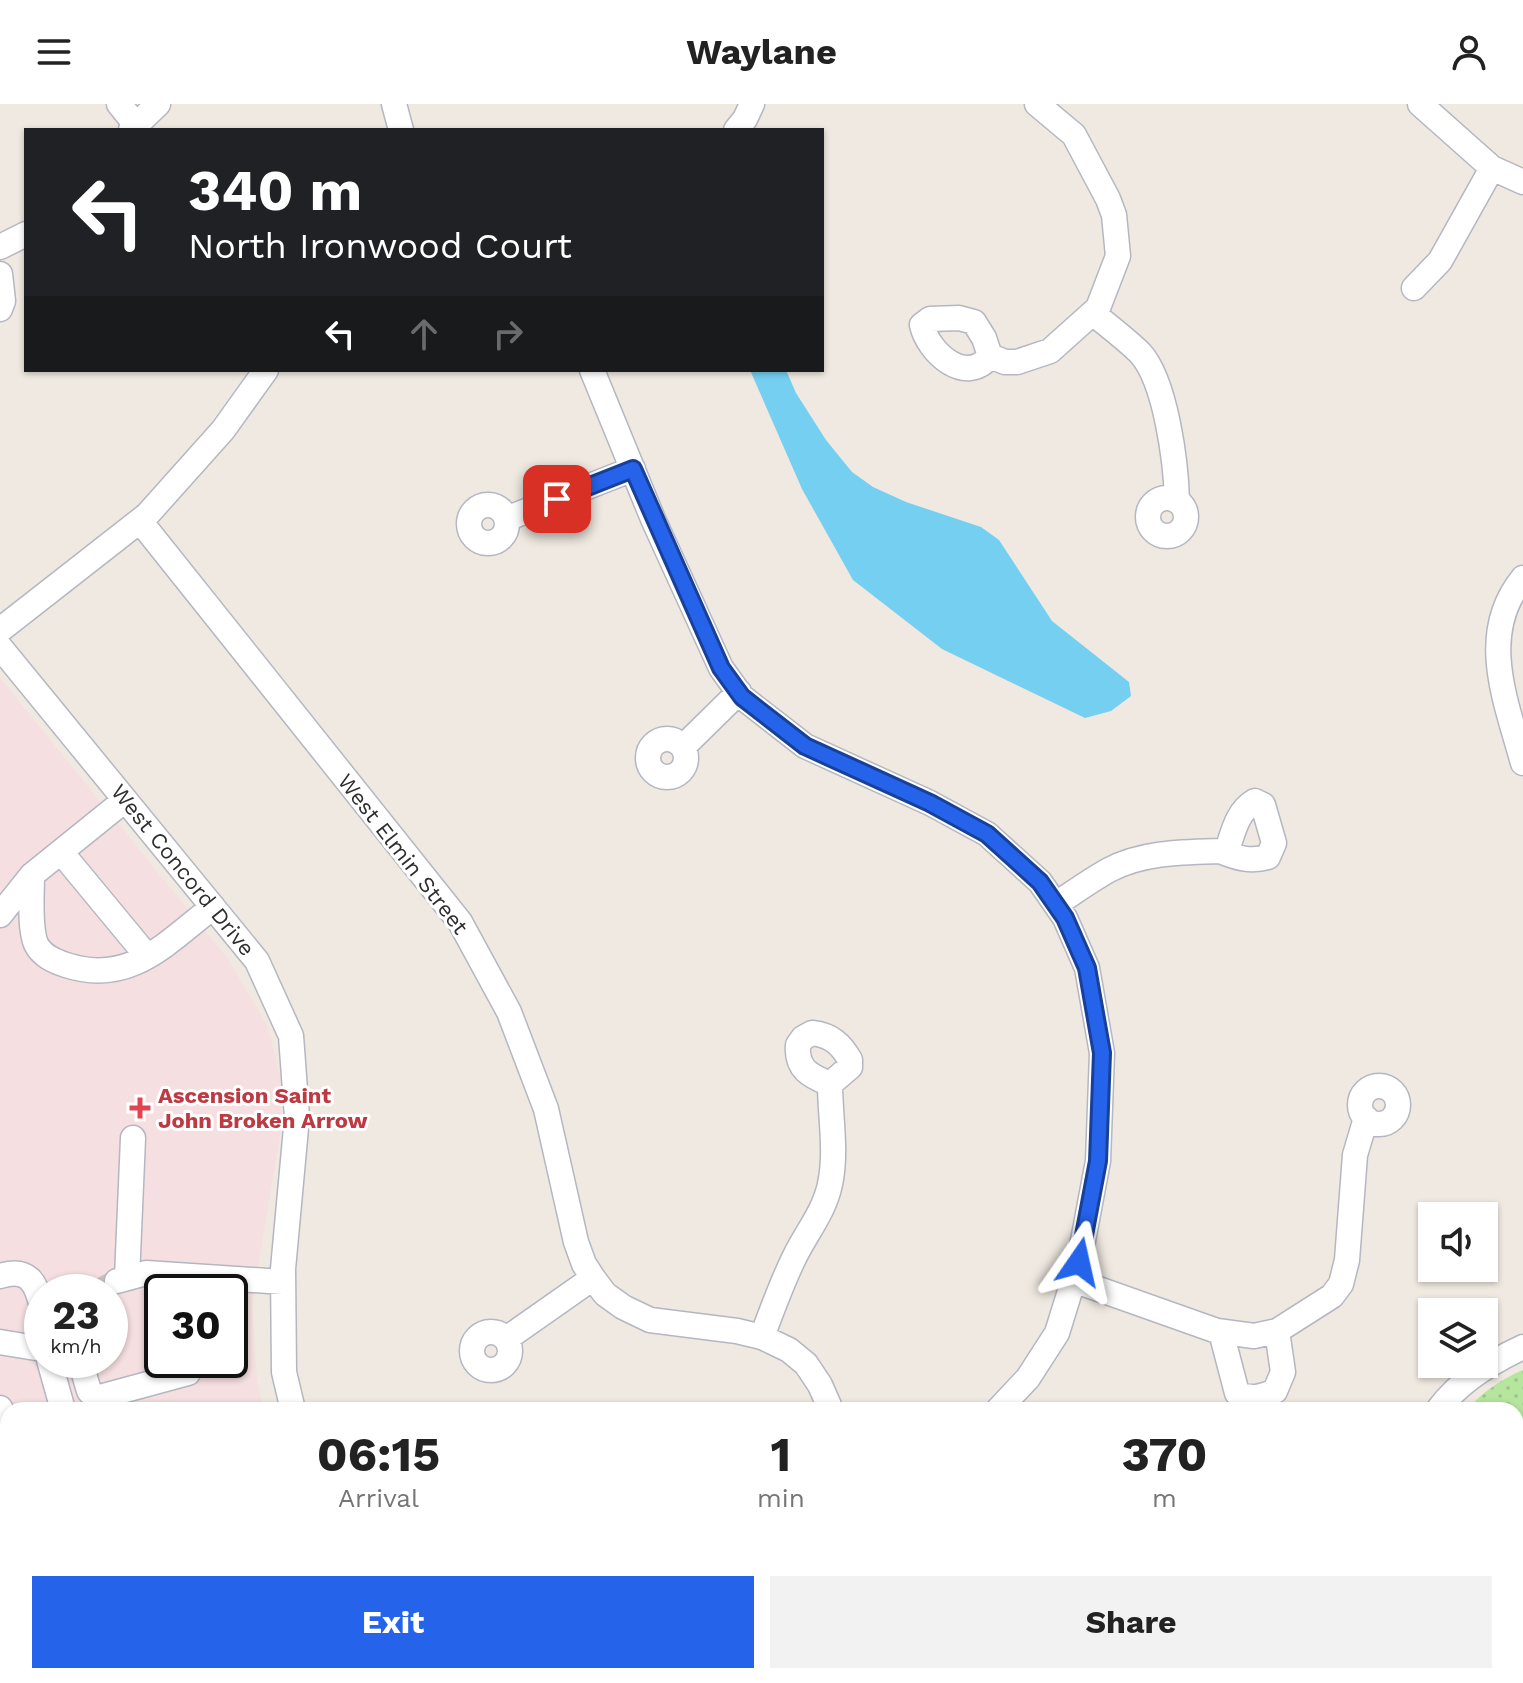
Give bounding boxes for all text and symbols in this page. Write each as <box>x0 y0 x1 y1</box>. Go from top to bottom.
icon: menu <box>32 30 76 74</box>
icon: person <box>1447 30 1491 74</box>
text: Waylane <box>686 31 837 73</box>
text: 340 m <box>188 158 362 224</box>
icon: left <box>56 160 160 264</box>
text: North Ironwood Court <box>188 225 572 267</box>
icon: left <box>318 312 362 356</box>
icon: ahead <box>402 312 446 356</box>
icon: right <box>486 312 530 356</box>
pin <box>523 465 591 533</box>
icon: arrive <box>535 477 579 521</box>
street label: West Elmin Street <box>333 769 473 939</box>
street label: West Concord Drive <box>106 779 260 961</box>
place label: Ascension Saint John Broken Arrow <box>158 1083 368 1133</box>
marker: Ascension Saint John Broken Arrow <box>129 1097 151 1119</box>
map controls <box>1418 1202 1498 1378</box>
button: sound <box>1418 1202 1498 1282</box>
position arrow <box>1037 1220 1121 1304</box>
speed limit sign: 30 <box>144 1274 248 1378</box>
text: 23 <box>52 1292 100 1339</box>
button: layers <box>1418 1298 1498 1378</box>
text: km/h <box>50 1334 102 1358</box>
text: 06:15 <box>317 1426 440 1483</box>
text: 1 <box>770 1426 791 1483</box>
text: 370 <box>1121 1426 1207 1483</box>
text: Arrival <box>338 1483 419 1513</box>
text: min <box>757 1483 805 1513</box>
text: m <box>1152 1483 1177 1513</box>
button: Exit <box>32 1576 754 1668</box>
button: Share <box>770 1576 1492 1668</box>

